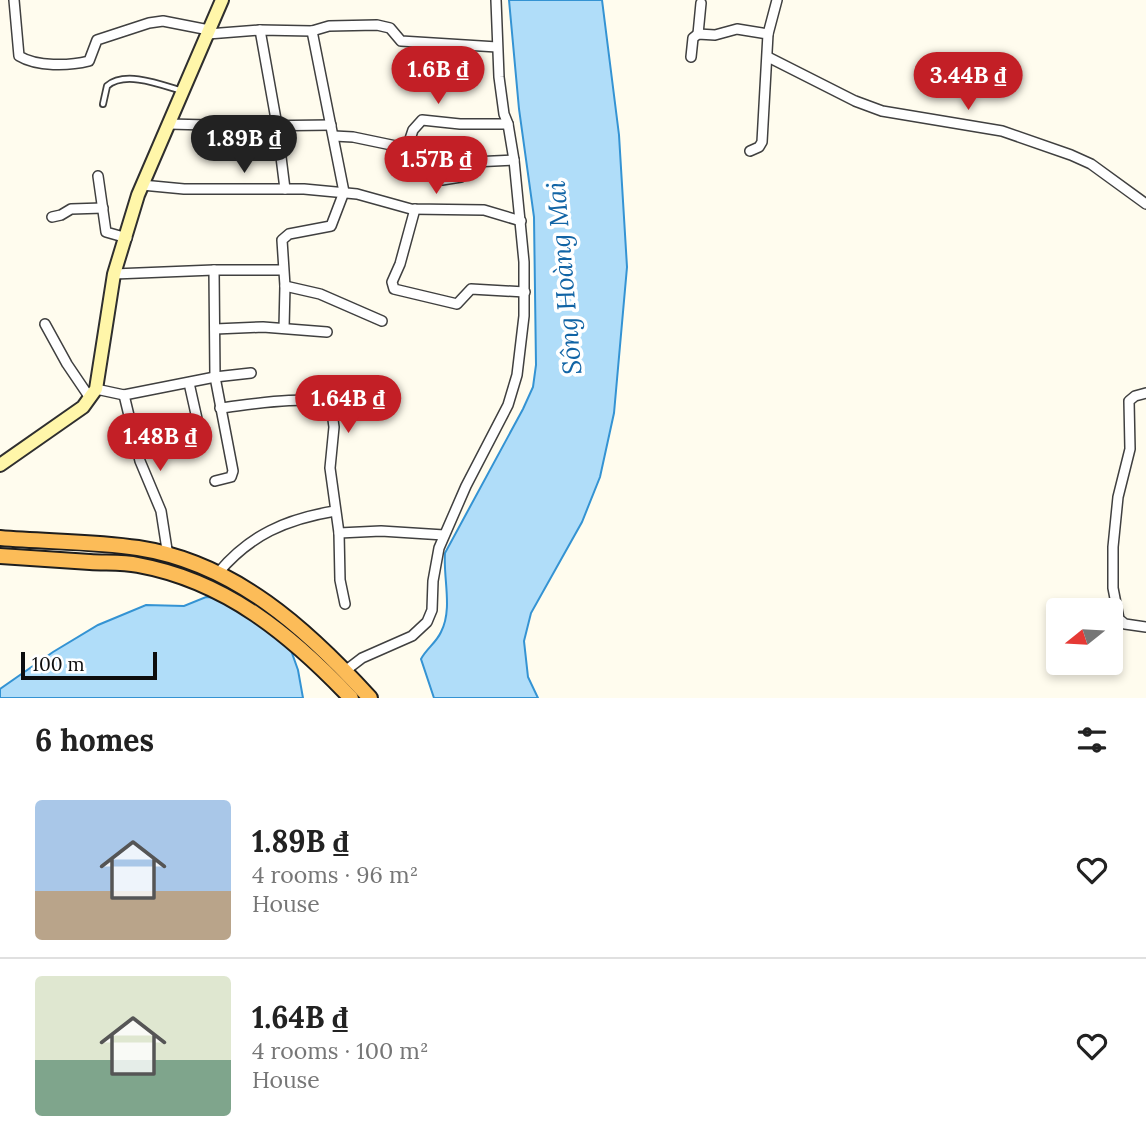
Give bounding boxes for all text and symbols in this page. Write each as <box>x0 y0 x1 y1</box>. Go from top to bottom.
pin: 1.6B ₫ <box>381 46 495 106</box>
pin: 3.44B ₫ <box>903 52 1033 112</box>
text: 1.6B ₫ <box>408 54 468 83</box>
text: 3.44B ₫ <box>930 60 1006 89</box>
pin: 1.89B ₫ <box>179 116 309 175</box>
text: 1.89B ₫ <box>207 123 281 152</box>
pin: 1.57B ₫ <box>371 136 501 196</box>
text: 1.57B ₫ <box>401 144 471 173</box>
water label: Sông Hoàng Mai <box>539 179 588 376</box>
pin: 1.64B ₫ <box>283 376 413 435</box>
text: 1.64B ₫ <box>311 383 385 412</box>
pin: 1.48B ₫ <box>95 414 225 473</box>
text: 1.48B ₫ <box>123 421 197 450</box>
north arrow <box>1046 598 1124 676</box>
map controls <box>1046 598 1123 675</box>
scale bar <box>21 649 158 681</box>
text: 100 m <box>32 652 85 676</box>
text: 6 homes <box>35 721 154 759</box>
icon: filters <box>1073 721 1111 759</box>
text: 1.89B ₫ <box>252 822 349 860</box>
icon: home <box>91 828 175 912</box>
icon: heart <box>1073 851 1111 889</box>
text: 4 rooms · 96 m² <box>252 860 418 889</box>
text: House <box>252 889 320 918</box>
text: 1.64B ₫ <box>252 998 348 1036</box>
icon: home <box>91 1004 175 1088</box>
icon: heart <box>1073 1027 1111 1065</box>
text: 4 rooms · 100 m² <box>252 1036 429 1065</box>
text: House <box>252 1065 320 1094</box>

